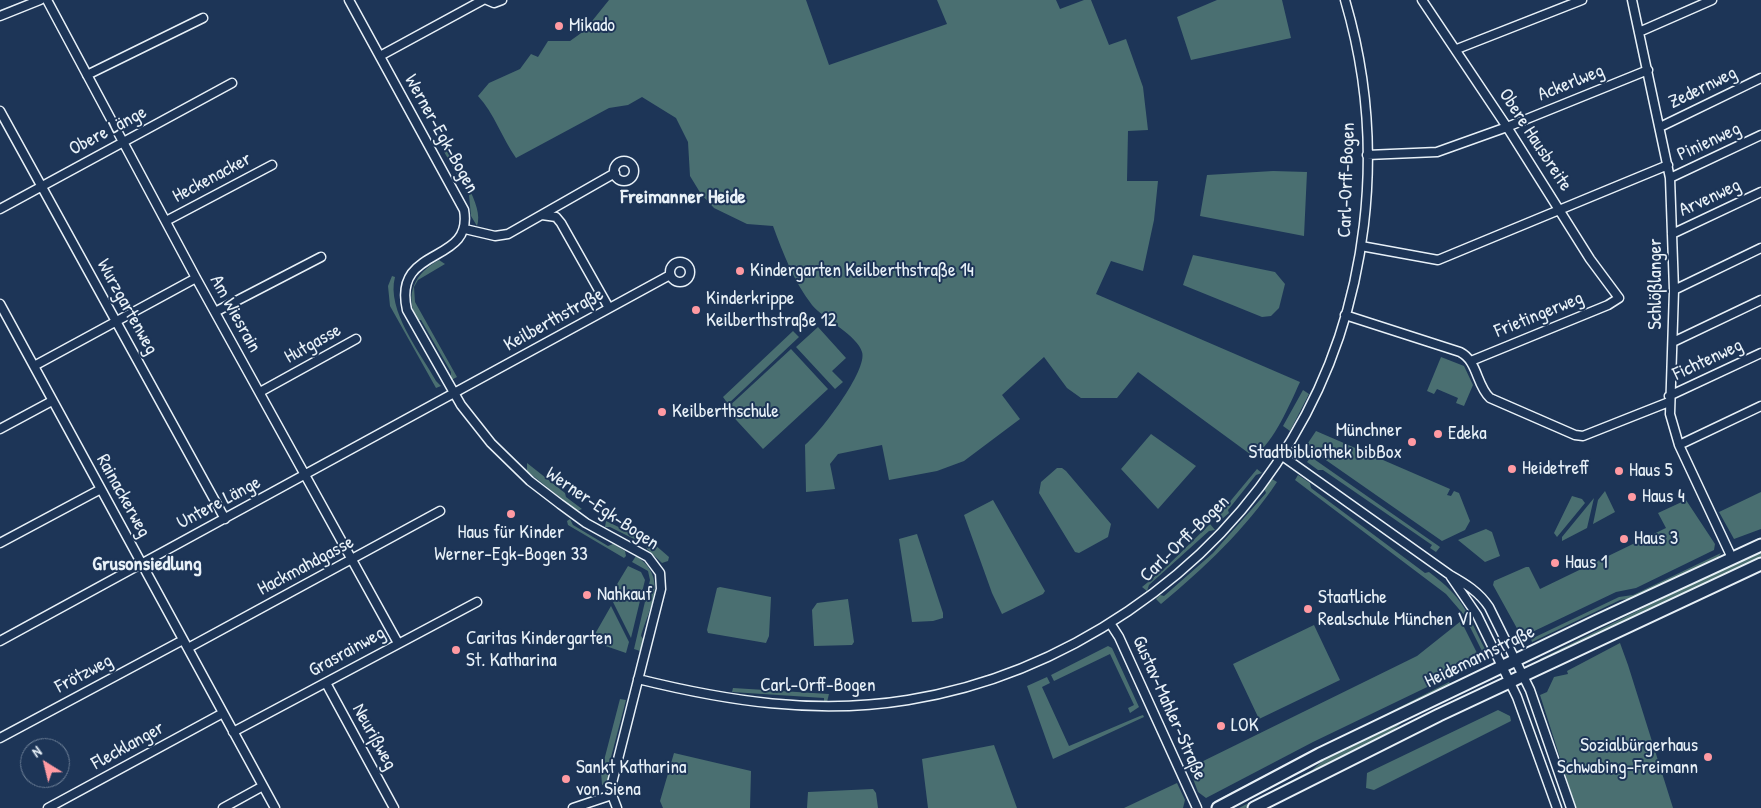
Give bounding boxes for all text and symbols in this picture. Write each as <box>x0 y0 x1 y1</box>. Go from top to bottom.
place label: Mikado <box>569 15 615 37</box>
marker: Mikado <box>553 20 565 32</box>
street label: Ackerlweg <box>1535 59 1607 107</box>
street label: Zedernweg <box>1665 62 1741 114</box>
street label: Werner-Egk-Bogen <box>399 71 483 197</box>
street label: Obere Hausbreite <box>1493 85 1577 195</box>
street label: Obere Länge <box>65 101 151 161</box>
street label: Pinienweg <box>1674 117 1744 167</box>
street label: Carl-Orff-Bogen <box>1334 122 1360 238</box>
street label: Heckenacker <box>169 148 255 208</box>
street label: Arvenweg <box>1676 174 1744 222</box>
district label: Freimanner Heide <box>621 186 745 210</box>
street label: Schlößlanger <box>1645 238 1667 330</box>
street label: Wurzgartenweg <box>91 255 163 359</box>
place label: Kindergarten Keilberthstraße 14 <box>750 260 974 282</box>
marker: Kindergarten Keilberthstraße 14 <box>734 265 746 277</box>
street label: Am Wiesrain <box>204 271 266 357</box>
street label: Keilberthstraße <box>500 283 608 357</box>
street label: Frietingerweg <box>1491 287 1587 343</box>
place label: Kinderkrippe Keilberthstraße 12 <box>706 288 836 332</box>
marker: Kinderkrippe Keilberthstraße 12 <box>690 304 702 316</box>
street label: Hutgasse <box>281 319 345 369</box>
street label: Fichtenweg <box>1670 334 1746 386</box>
place label: Keilberthschule <box>672 401 779 423</box>
marker: Keilberthschule <box>656 406 668 418</box>
place label: Münchner Stadtbibliothek bibBox <box>1248 420 1402 464</box>
place label: Edeka <box>1448 423 1487 445</box>
marker: Edeka <box>1432 428 1444 440</box>
marker: Münchner Stadtbibliothek bibBox <box>1406 436 1418 448</box>
street label: Rainackerweg <box>91 451 155 541</box>
place label: Heidetreff <box>1522 458 1589 480</box>
place label: Haus 5 <box>1629 460 1673 482</box>
street label: Werner-Egk-Bogen <box>541 463 663 555</box>
marker: Heidetreff <box>1506 463 1518 475</box>
marker: Haus 5 <box>1613 465 1625 477</box>
street label: Untere Länge <box>173 471 265 535</box>
place label: Haus 4 <box>1642 486 1685 508</box>
street label: Carl-Orff-Bogen <box>1136 491 1234 587</box>
marker: Haus 4 <box>1626 491 1638 503</box>
marker: Haus für Kinder Werner-Egk-Bogen 33 <box>505 508 517 520</box>
place label: Haus für Kinder Werner-Egk-Bogen 33 <box>434 522 588 566</box>
place label: Haus 3 <box>1634 528 1678 550</box>
street label: Hackmahdgasse <box>254 531 358 601</box>
marker: Haus 3 <box>1618 533 1630 545</box>
place label: Haus 1 <box>1565 552 1608 574</box>
district label: Grusonsiedlung <box>92 553 202 577</box>
marker: Haus 1 <box>1549 557 1561 569</box>
place label: Nahkauf <box>597 584 652 606</box>
place label: Staatliche Realschule München VI <box>1318 587 1472 631</box>
marker: Nahkauf <box>581 589 593 601</box>
marker: Staatliche Realschule München VI <box>1302 603 1314 615</box>
street label: Heidemannstraße <box>1421 621 1539 693</box>
street label: Grasrainweg <box>305 622 389 682</box>
place label: Caritas Kindergarten St. Katharina <box>466 628 612 672</box>
street label: Gustav-Mahler-Straße <box>1127 632 1211 784</box>
marker: Caritas Kindergarten St. Katharina <box>450 644 462 656</box>
street label: Frötzweg <box>51 649 117 699</box>
street label: Carl-Orff-Bogen <box>760 675 876 697</box>
street label: Neurißweg <box>347 700 401 774</box>
place label: LOK <box>1231 715 1259 737</box>
street label: Flecklanger <box>88 717 168 775</box>
marker: LOK <box>1215 720 1227 732</box>
place label: Sozialbürgerhaus Schwabing-Freimann <box>1557 735 1698 779</box>
north arrow <box>20 738 70 788</box>
text: N <box>28 741 45 761</box>
marker: Sozialbürgerhaus Schwabing-Freimann <box>1702 751 1714 763</box>
place label: Sankt Katharina von Siena <box>576 757 687 801</box>
marker: Sankt Katharina von Siena <box>560 773 572 785</box>

